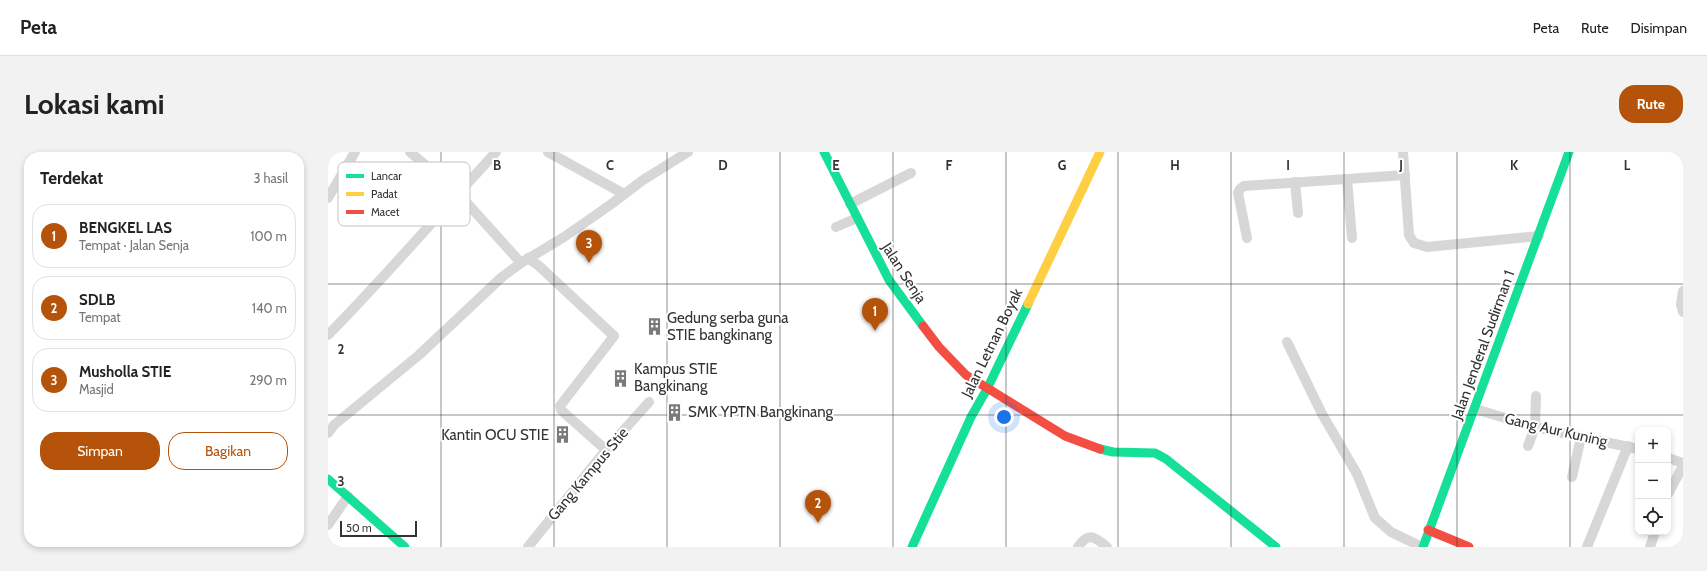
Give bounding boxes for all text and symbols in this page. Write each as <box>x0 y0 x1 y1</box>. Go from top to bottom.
text: Peta <box>20 16 57 39</box>
text: Peta <box>1533 19 1559 37</box>
text: Rute <box>1581 19 1609 37</box>
text: Disimpan <box>1631 19 1687 37</box>
button: Rute <box>1619 85 1683 123</box>
text: Lokasi kami <box>24 87 164 121</box>
text: B <box>493 157 501 173</box>
text: C <box>606 157 614 173</box>
text: D <box>718 157 728 173</box>
text: E <box>832 157 840 173</box>
text: F <box>946 157 953 173</box>
text: G <box>1058 157 1067 173</box>
text: H <box>1170 157 1180 173</box>
text: I <box>1286 157 1290 173</box>
text: J <box>1398 157 1403 173</box>
text: K <box>1510 157 1519 173</box>
text: L <box>1624 157 1631 173</box>
legend <box>338 162 470 226</box>
text: Terdekat <box>40 168 103 188</box>
text: Lancar <box>371 169 402 183</box>
text: 3 hasil <box>254 170 288 186</box>
text: Padat <box>371 187 398 201</box>
text: Macet <box>371 205 400 219</box>
text: BENGKEL LAS <box>79 219 172 237</box>
text: 1 <box>52 228 56 244</box>
text: 100 m <box>250 228 287 244</box>
pin: 3 <box>576 230 602 263</box>
text: Tempat · Jalan Senja <box>79 237 189 253</box>
street label: Jalan Senja <box>877 238 931 307</box>
street label: Jalan Jenderal Sudirman 1 <box>1447 268 1518 423</box>
street label: Jalan Letnan Boyak <box>957 285 1026 401</box>
text: SDLB <box>79 291 115 309</box>
pin: 1 <box>862 298 888 331</box>
text: 2 <box>51 300 57 316</box>
text: 140 m <box>252 300 287 316</box>
text: Tempat <box>79 309 121 325</box>
place label: Gedung serba guna STIE bangkinang <box>667 309 789 344</box>
building icon: Gedung serba guna STIE bangkinang <box>644 317 664 337</box>
text: 2 <box>338 341 345 357</box>
place label: Kampus STIE Bangkinang <box>634 360 718 395</box>
text: Musholla STIE <box>79 363 171 381</box>
building icon: Kampus STIE Bangkinang <box>611 368 631 388</box>
text: 3 <box>50 372 58 388</box>
text: 290 m <box>249 372 287 388</box>
text: Masjid <box>79 381 114 397</box>
building icon: SMK YPTN Bangkinang <box>665 402 685 422</box>
place label: SMK YPTN Bangkinang <box>688 403 834 421</box>
your location <box>994 407 1014 427</box>
street label: Gang Aur Kuning <box>1503 409 1610 451</box>
street label: Gang Kampus Stie <box>544 424 632 524</box>
building icon: Kantin OCU STIE <box>552 425 572 445</box>
place label: Kantin OCU STIE <box>441 426 549 444</box>
map controls <box>1635 427 1671 535</box>
button: + <box>1635 427 1671 463</box>
button: Simpan <box>40 432 160 470</box>
button: Bagikan <box>168 432 288 470</box>
button: − <box>1635 463 1671 499</box>
text: 3 <box>337 473 345 489</box>
pin: 2 <box>805 490 831 523</box>
button: locate <box>1635 499 1671 535</box>
scale bar <box>340 519 417 538</box>
text: 50 m <box>346 521 372 535</box>

